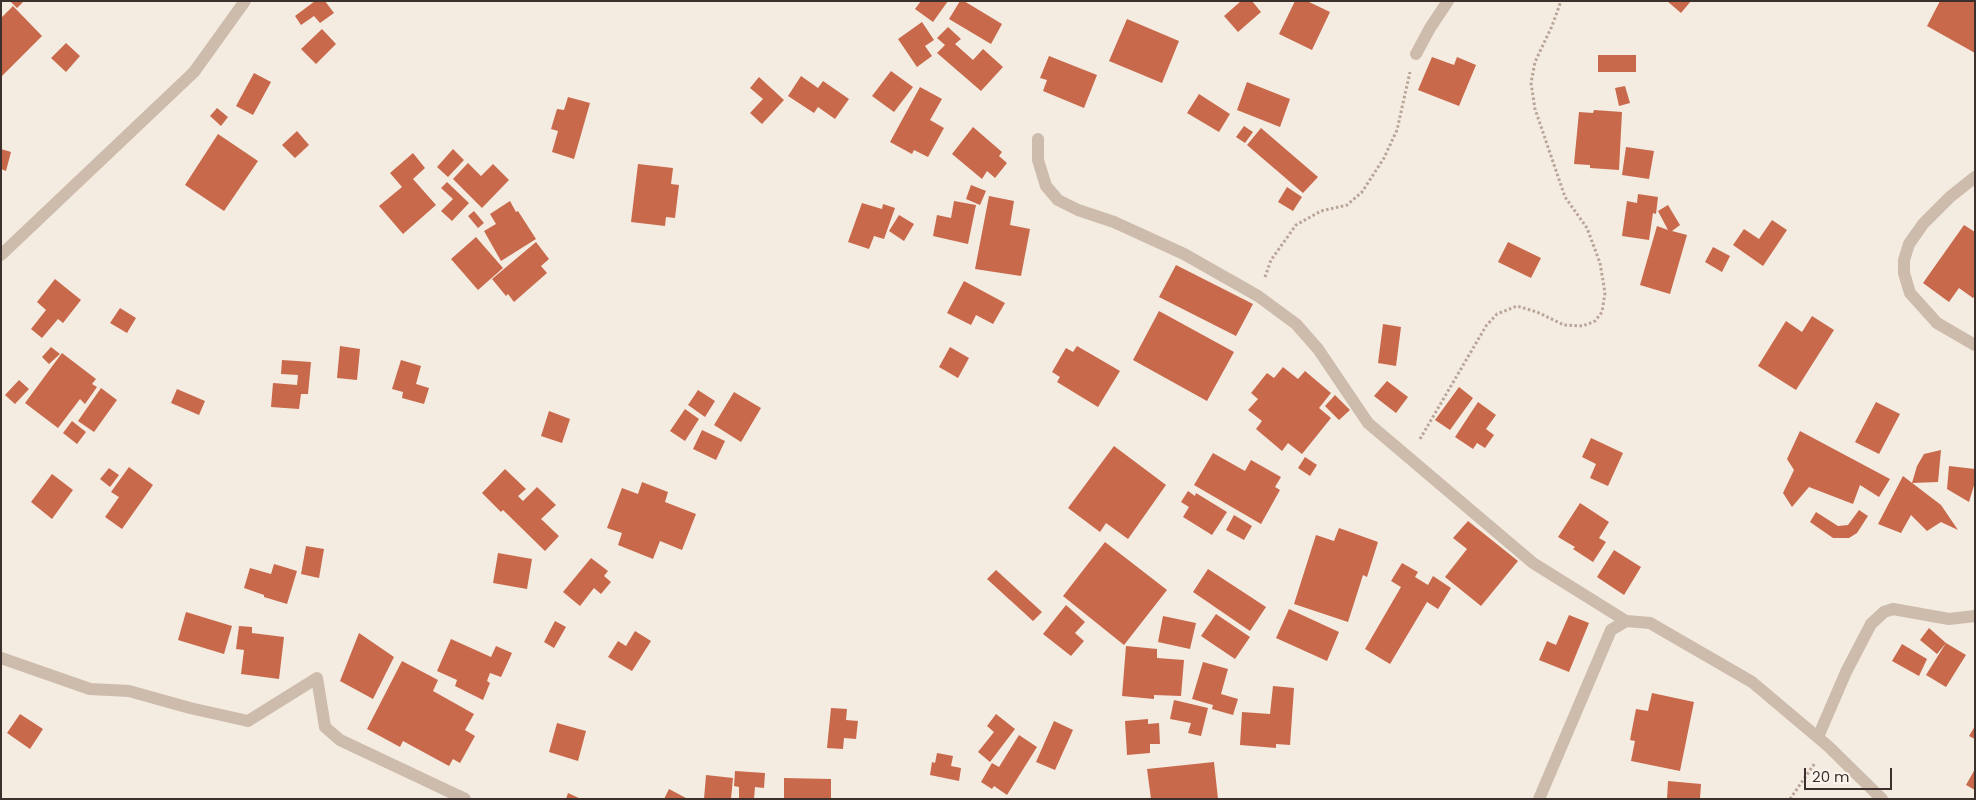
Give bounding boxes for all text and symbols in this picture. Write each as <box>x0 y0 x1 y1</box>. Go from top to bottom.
scale bar <box>1806 758 1894 790</box>
text: 20 m <box>1812 766 1850 787</box>

